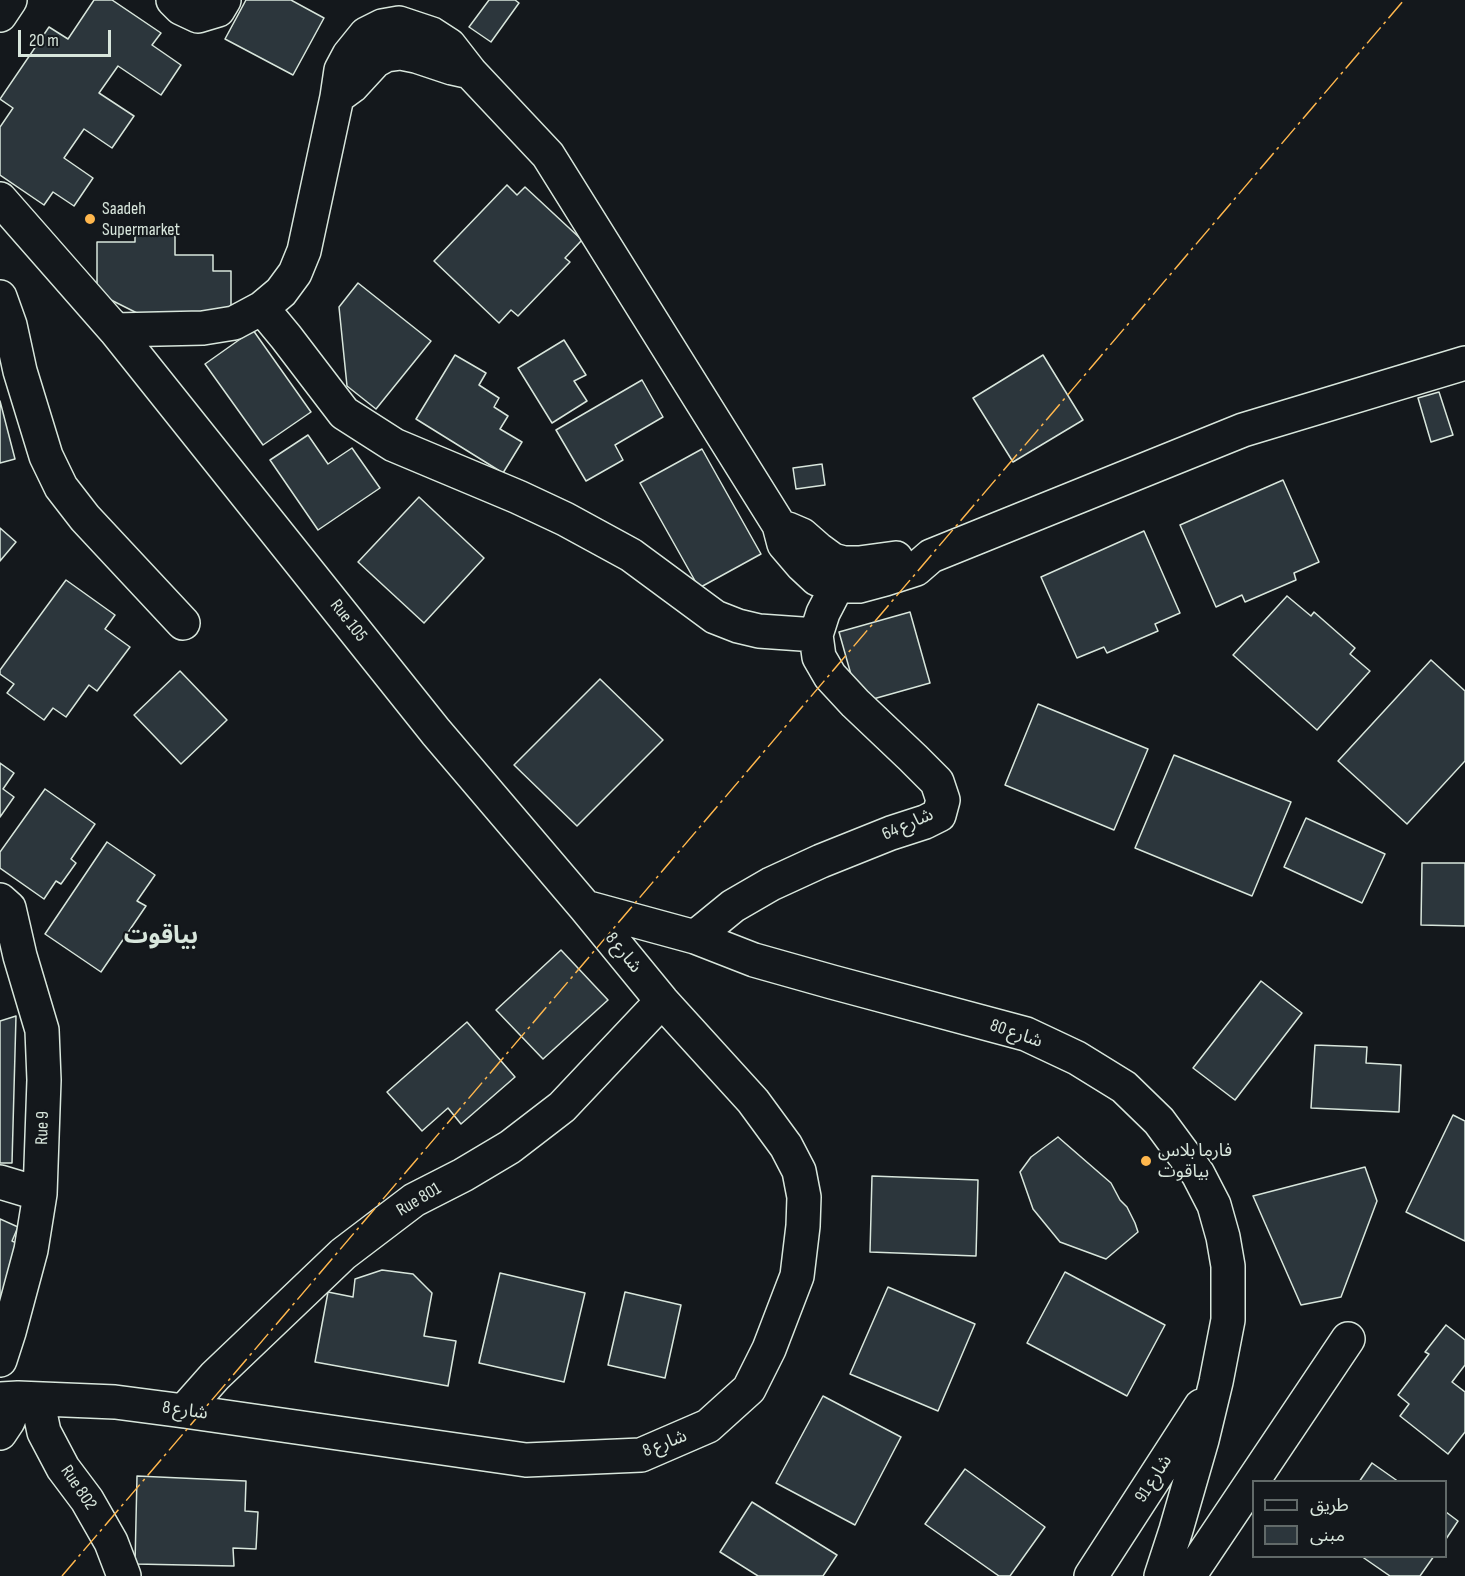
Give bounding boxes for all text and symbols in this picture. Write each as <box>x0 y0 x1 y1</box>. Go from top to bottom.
scale bar <box>21 18 114 56</box>
text: 20 m <box>29 30 59 51</box>
place label: Saadeh Supermarket <box>102 198 180 240</box>
marker: Saadeh Supermarket <box>83 212 97 226</box>
street label: Rue 105 <box>325 596 371 646</box>
street label: شارع 64 <box>879 804 937 846</box>
district label: بياقوت <box>124 923 198 951</box>
street label: شارع 8 <box>600 928 646 978</box>
street label: شارع 80 <box>987 1015 1045 1053</box>
street label: Rue 9 <box>32 1111 54 1145</box>
place label: فارما بلاس بياقوت <box>1158 1140 1232 1182</box>
marker: فارما بلاس بياقوت <box>1139 1154 1153 1168</box>
street label: Rue 801 <box>393 1178 445 1222</box>
street label: شارع 8 <box>161 1397 209 1425</box>
street label: شارع 8 <box>640 1426 690 1462</box>
street label: شارع 91 <box>1131 1451 1177 1507</box>
street label: Rue 802 <box>55 1462 101 1514</box>
legend <box>1252 1480 1447 1558</box>
text: طريق <box>1310 1495 1349 1516</box>
text: مبنى <box>1310 1525 1345 1546</box>

